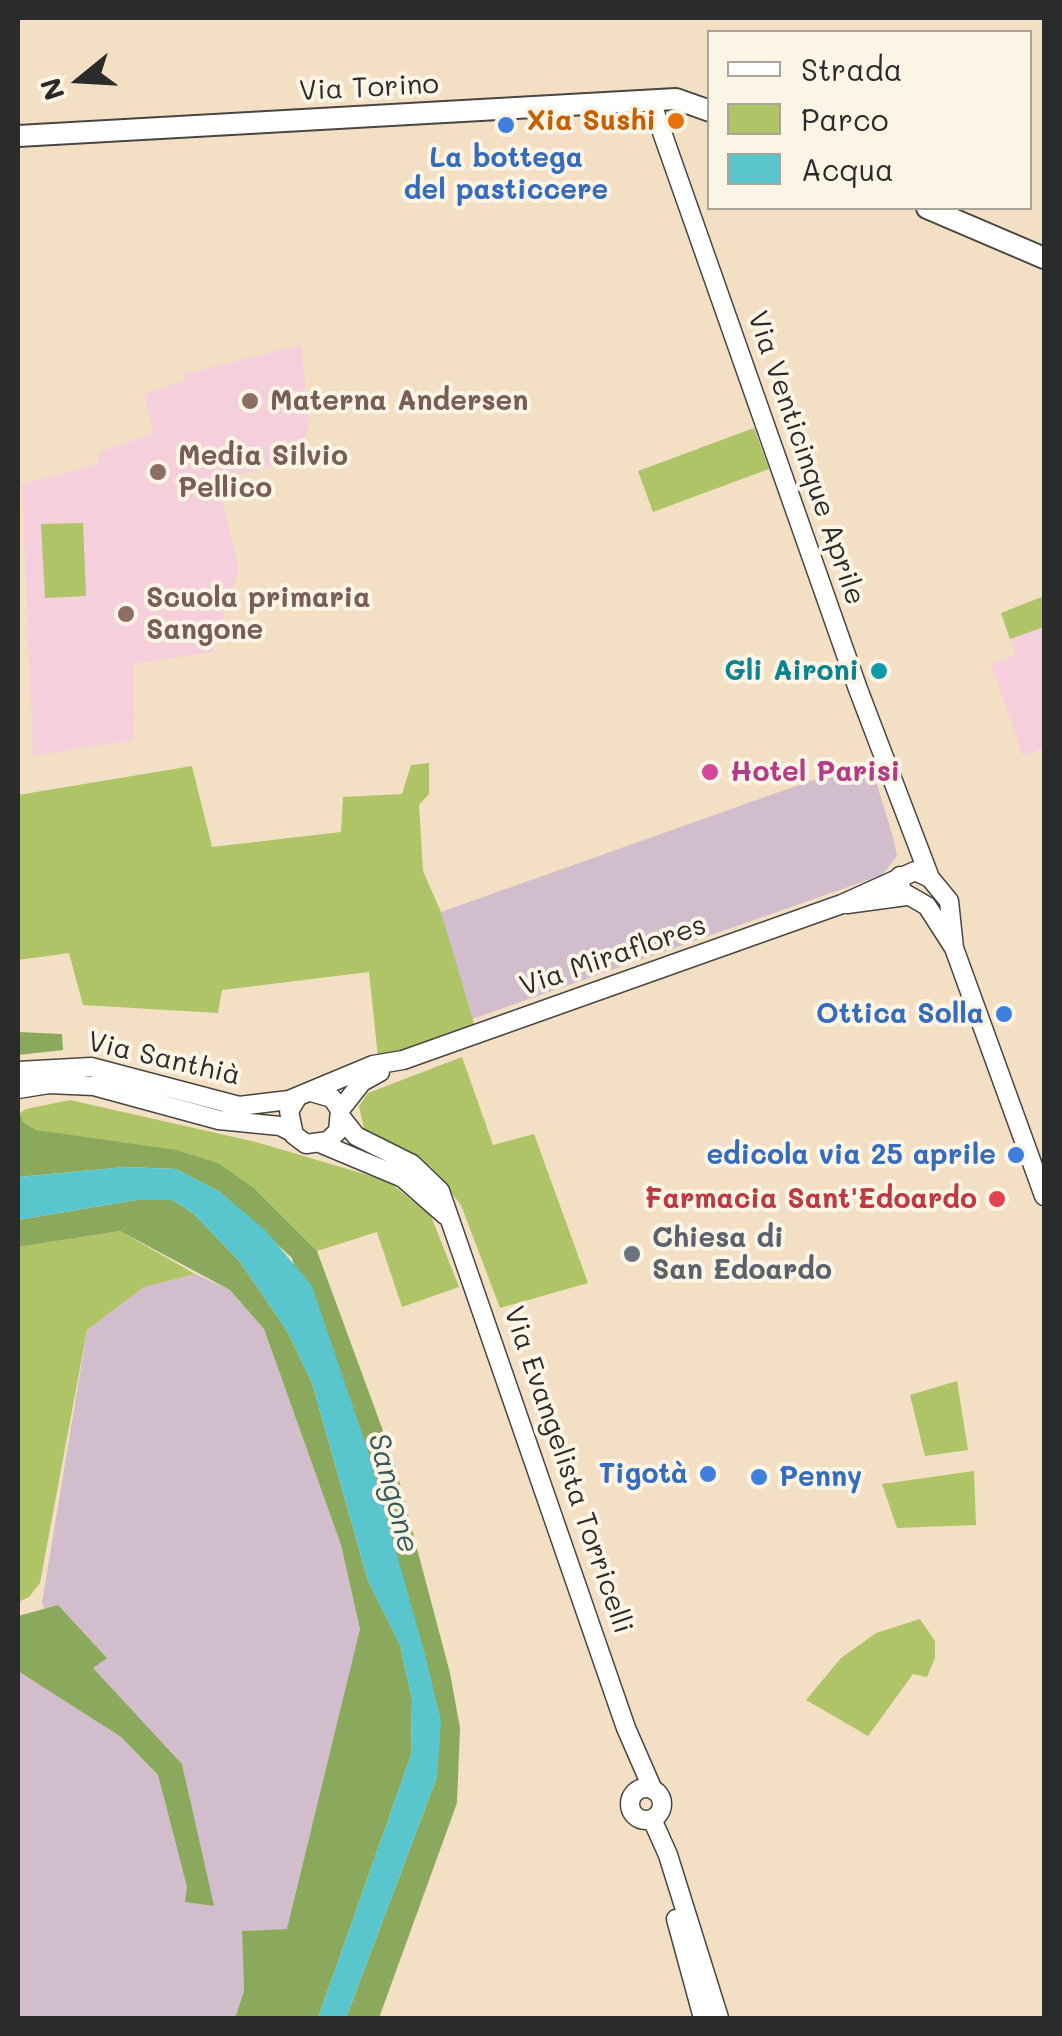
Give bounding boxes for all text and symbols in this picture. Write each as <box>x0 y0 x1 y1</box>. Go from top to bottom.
north arrow <box>30 30 130 130</box>
legend <box>707 30 1032 210</box>
text: Strada <box>801 49 903 89</box>
street label: Via Torino <box>298 68 440 108</box>
text: N <box>31 74 72 105</box>
text: Parco <box>801 99 889 139</box>
place label: Xia Sushi <box>527 104 656 138</box>
marker: Xia Sushi <box>665 110 687 132</box>
marker: La bottega del pasticcere <box>495 114 517 136</box>
place label: La bottega del pasticcere <box>404 141 608 207</box>
text: Acqua <box>801 149 894 189</box>
street label: Via Venticinque Aprile <box>740 307 872 609</box>
place label: Materna Andersen <box>270 384 528 418</box>
marker: Materna Andersen <box>239 390 261 412</box>
place label: Media Silvio Pellico <box>178 439 348 505</box>
marker: Media Silvio Pellico <box>147 461 169 483</box>
place label: Scuola primaria Sangone <box>146 581 371 647</box>
marker: Scuola primaria Sangone <box>115 603 137 625</box>
place label: Gli Aironi <box>724 654 859 688</box>
marker: Gli Aironi <box>868 660 890 682</box>
place label: Hotel Parisi <box>730 755 900 789</box>
marker: Hotel Parisi <box>699 761 721 783</box>
street label: Via Miraflores <box>515 908 711 1004</box>
place label: Ottica Solla <box>816 997 984 1031</box>
marker: Ottica Solla <box>993 1003 1015 1025</box>
street label: Via Santhià <box>84 1025 244 1093</box>
place label: edicola via 25 aprile <box>706 1138 996 1172</box>
marker: edicola via 25 aprile <box>1005 1144 1027 1166</box>
place label: Farmacia Sant'Edoardo <box>645 1182 977 1216</box>
marker: Farmacia Sant'Edoardo <box>986 1188 1008 1210</box>
place label: Chiesa di San Edoardo <box>652 1221 832 1287</box>
marker: Chiesa di San Edoardo <box>621 1243 643 1265</box>
street label: Via Evangelista Torricelli <box>496 1302 640 1638</box>
water label: Sangone <box>360 1429 426 1557</box>
place label: Tigotà <box>599 1457 688 1491</box>
place label: Penny <box>779 1460 862 1494</box>
marker: Tigotà <box>697 1463 719 1485</box>
marker: Penny <box>748 1466 770 1488</box>

